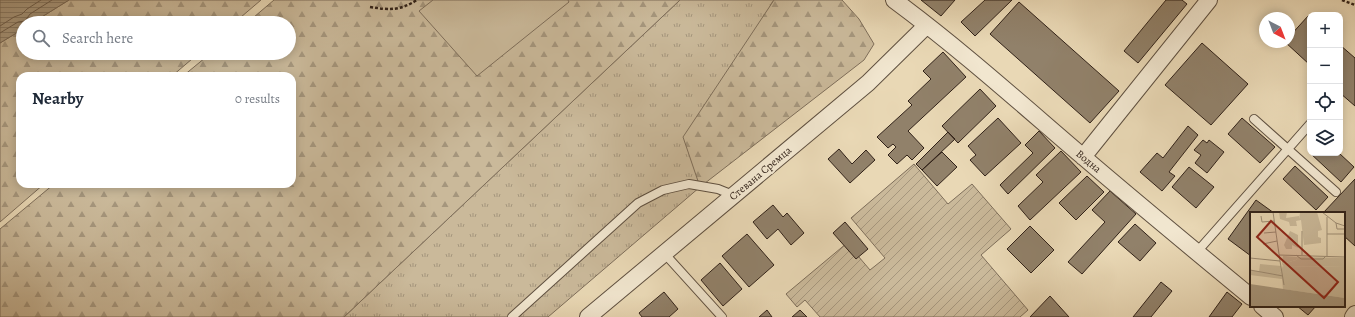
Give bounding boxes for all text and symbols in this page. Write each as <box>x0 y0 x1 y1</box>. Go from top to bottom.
north arrow <box>1259 12 1295 48</box>
map controls <box>1307 12 1343 156</box>
button: + <box>1307 12 1343 48</box>
search box <box>16 16 296 60</box>
icon: search <box>30 27 52 49</box>
text: Search here <box>62 28 133 48</box>
button: − <box>1307 48 1343 84</box>
button: locate <box>1307 84 1343 120</box>
text: Nearby <box>32 87 83 110</box>
text: 0 results <box>235 90 280 107</box>
button: layers <box>1307 120 1343 156</box>
street label: Стевана Сремца <box>726 142 795 204</box>
street label: Водна <box>1073 146 1105 177</box>
inset map <box>1250 212 1345 307</box>

